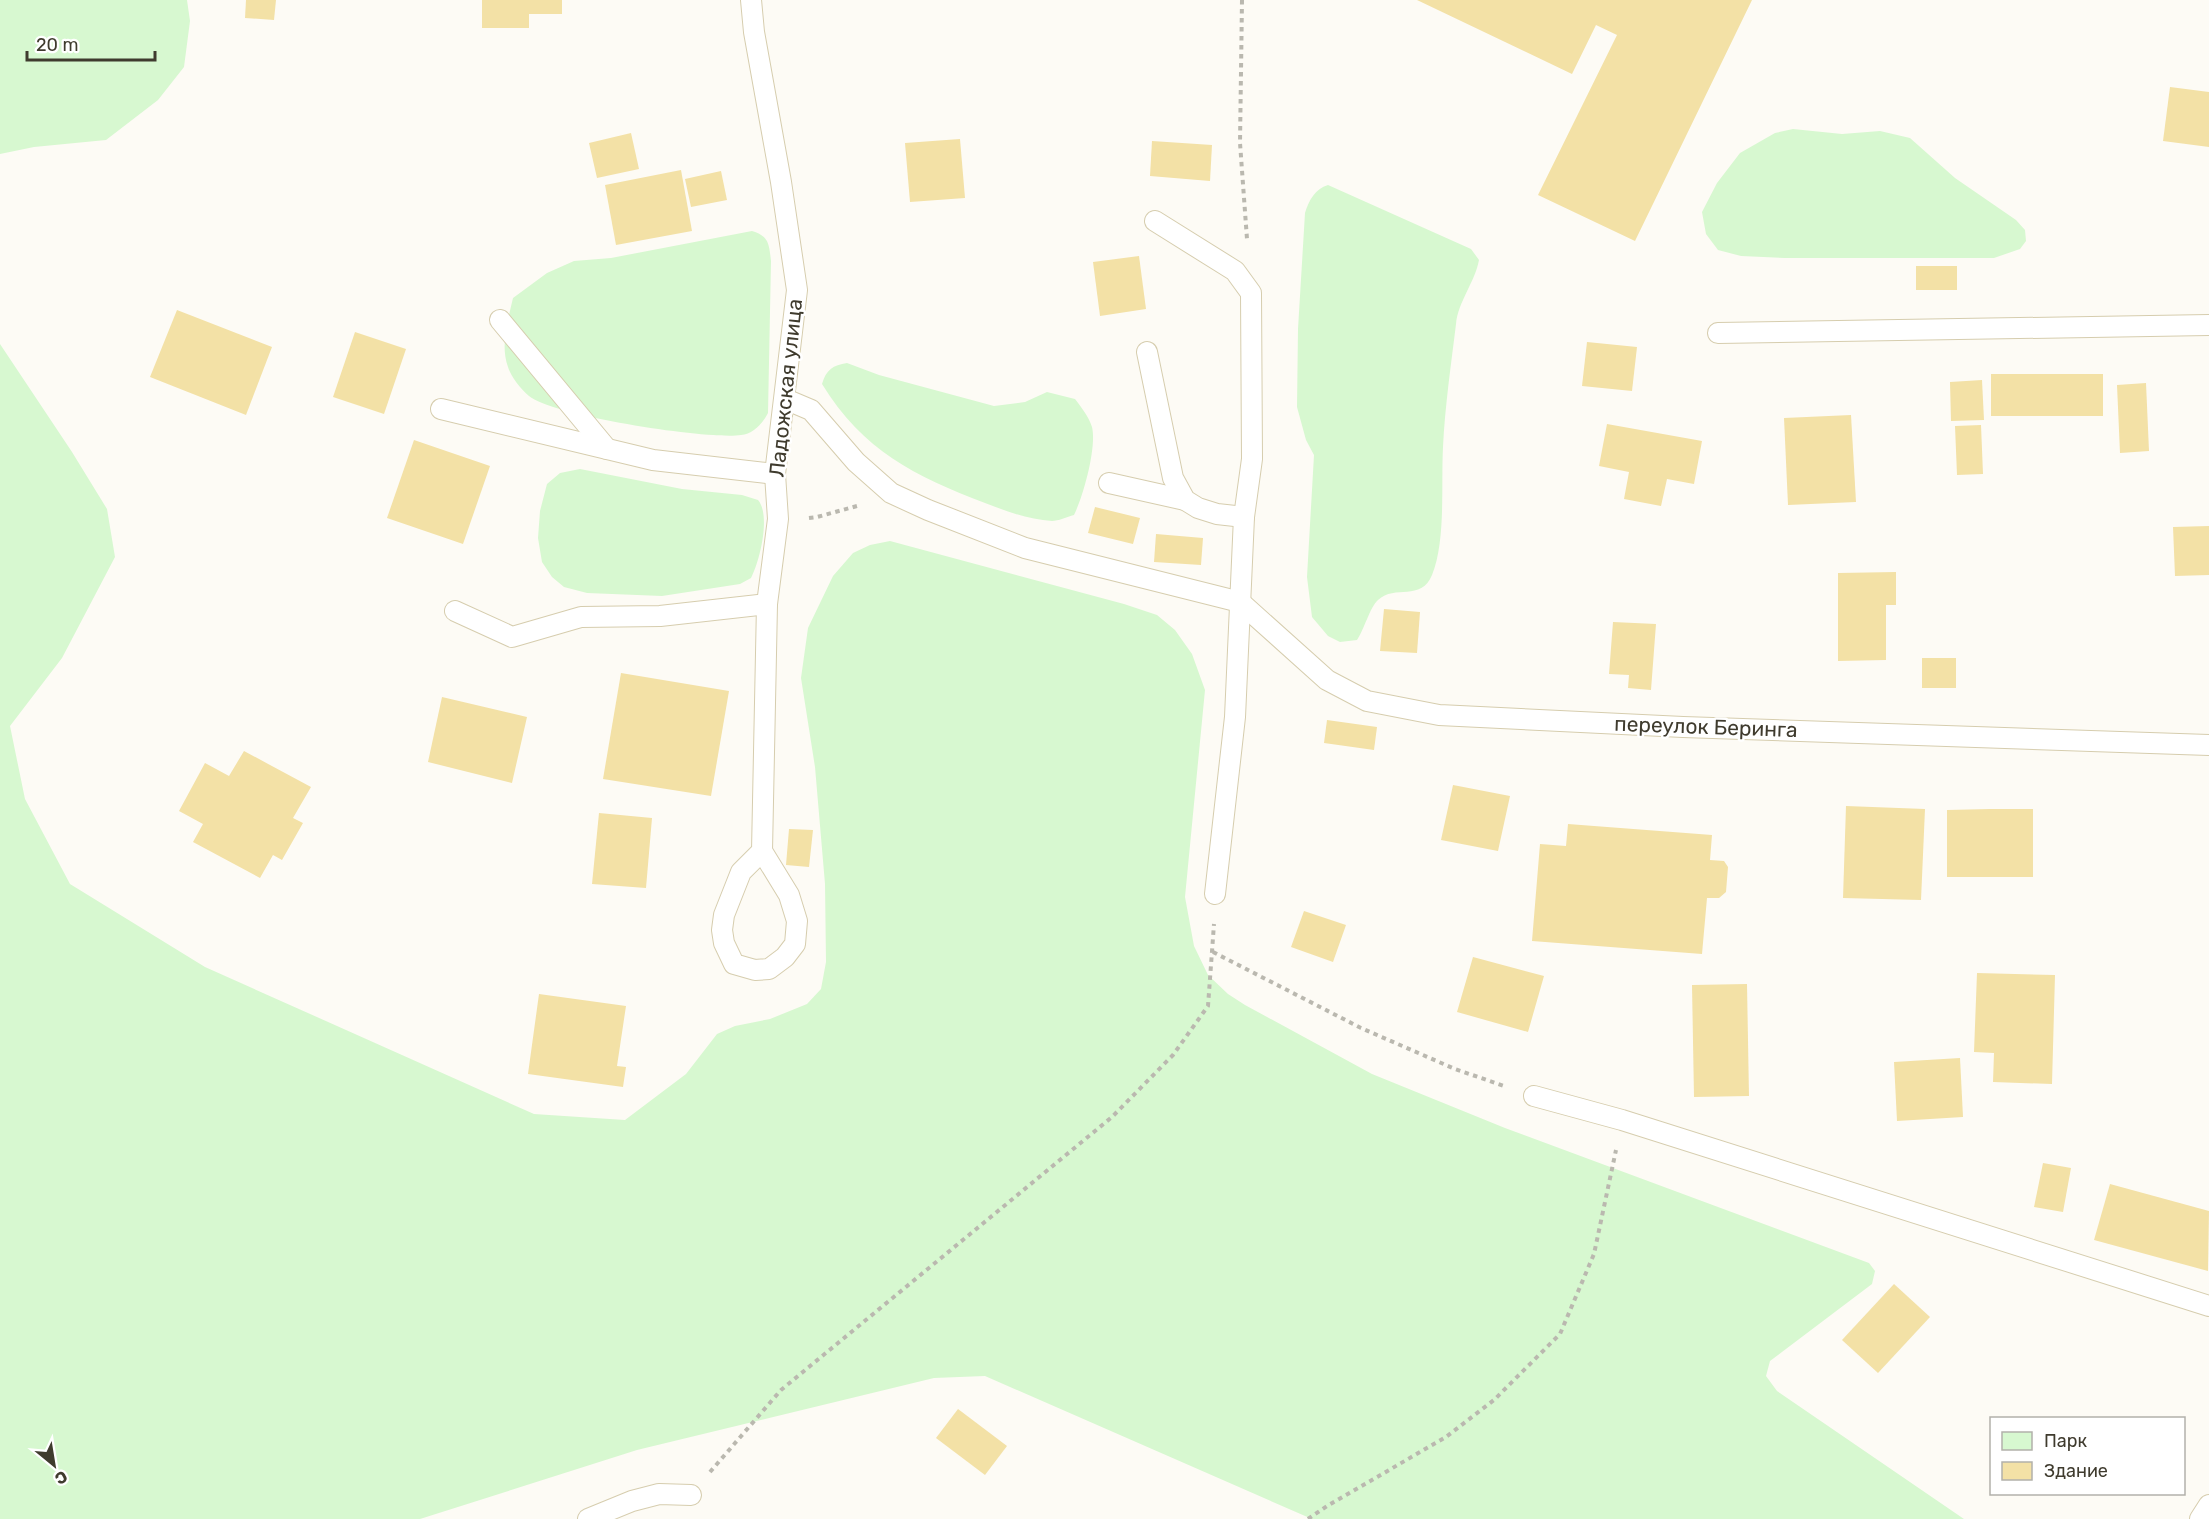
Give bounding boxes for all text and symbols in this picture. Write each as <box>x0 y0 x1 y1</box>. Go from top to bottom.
scale bar <box>27 24 154 62</box>
text: 20 m <box>36 34 78 56</box>
street label: Ладожская улица <box>764 297 807 478</box>
street label: переулок Беринга <box>1614 711 1798 742</box>
legend <box>1990 1417 2185 1495</box>
text: Парк <box>2044 1430 2088 1452</box>
north arrow <box>24 1435 84 1495</box>
text: Здание <box>2044 1460 2108 1482</box>
text: С <box>52 1467 71 1489</box>

